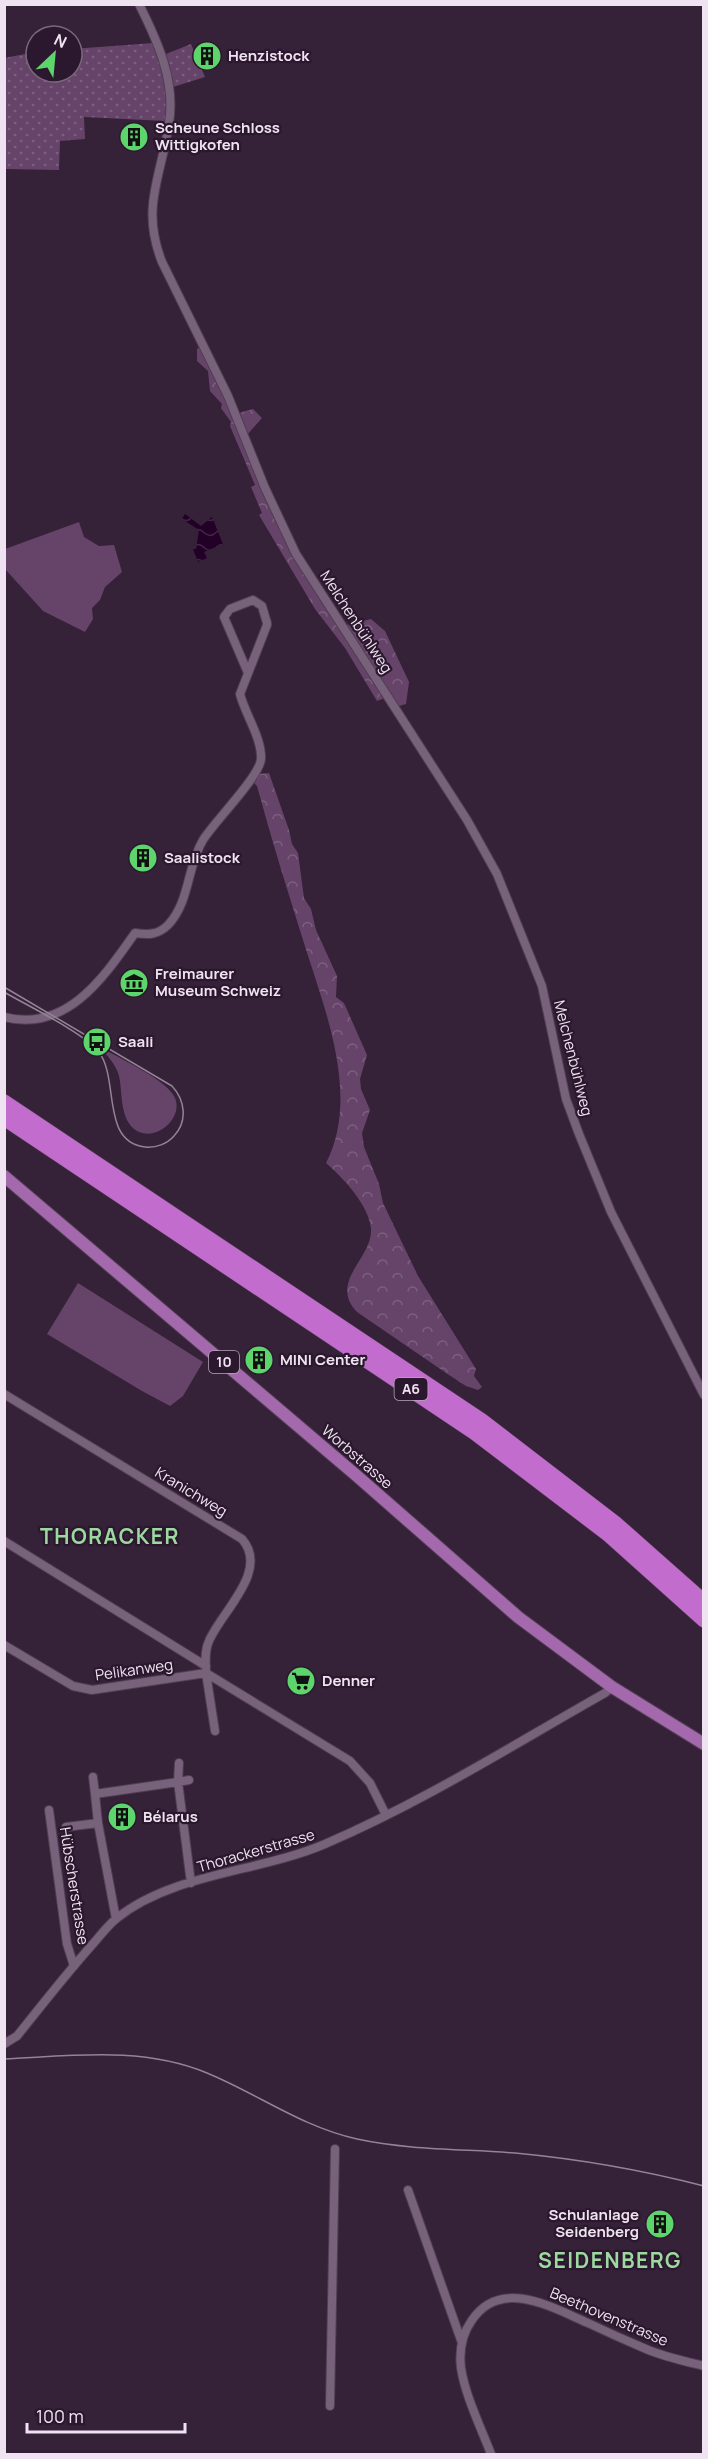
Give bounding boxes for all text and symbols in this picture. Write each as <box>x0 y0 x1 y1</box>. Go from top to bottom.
north arrow <box>24 24 84 84</box>
text: N <box>51 28 71 53</box>
building icon: Henzistock <box>191 40 223 72</box>
place label: Henzistock <box>228 45 310 66</box>
place label: Scheune Schloss Wittigkofen <box>155 117 280 155</box>
building icon: Scheune Schloss Wittigkofen <box>118 121 150 153</box>
street label: Melchenbühlweg <box>315 566 398 677</box>
building icon: Saalistock <box>127 842 159 874</box>
place label: Saalistock <box>164 847 241 868</box>
place label: Freimaurer Museum Schweiz <box>155 963 281 1001</box>
museum icon: Freimaurer Museum Schweiz <box>118 967 150 999</box>
street label: Melchenbühlweg <box>549 998 598 1118</box>
bus stop icon: Saali <box>81 1026 113 1058</box>
place label: Saali <box>118 1031 154 1052</box>
building icon: MINI Center <box>243 1344 275 1376</box>
place label: MINI Center <box>280 1349 365 1370</box>
road number: 10 <box>209 1351 239 1373</box>
road number: A6 <box>394 1378 428 1400</box>
street label: Worbstrasse <box>317 1420 398 1494</box>
street label: Kranichweg <box>151 1462 231 1521</box>
district label: THORACKER <box>40 1522 180 1550</box>
street label: Pelikanweg <box>94 1654 174 1685</box>
supermarket icon: Denner <box>285 1665 317 1697</box>
place label: Denner <box>322 1670 375 1691</box>
building icon: Bélarus <box>106 1801 138 1833</box>
place label: Bélarus <box>143 1806 198 1827</box>
street label: Thorackerstrasse <box>195 1824 317 1877</box>
street label: Hübscherstrasse <box>55 1826 94 1946</box>
place label: Schulanlage Seidenberg <box>548 2204 639 2242</box>
building icon: Schulanlage Seidenberg <box>644 2208 676 2240</box>
district label: SEIDENBERG <box>538 2246 682 2274</box>
street label: Beethovenstrasse <box>547 2282 672 2351</box>
scale bar <box>27 2396 184 2434</box>
text: 100 m <box>36 2404 84 2428</box>

